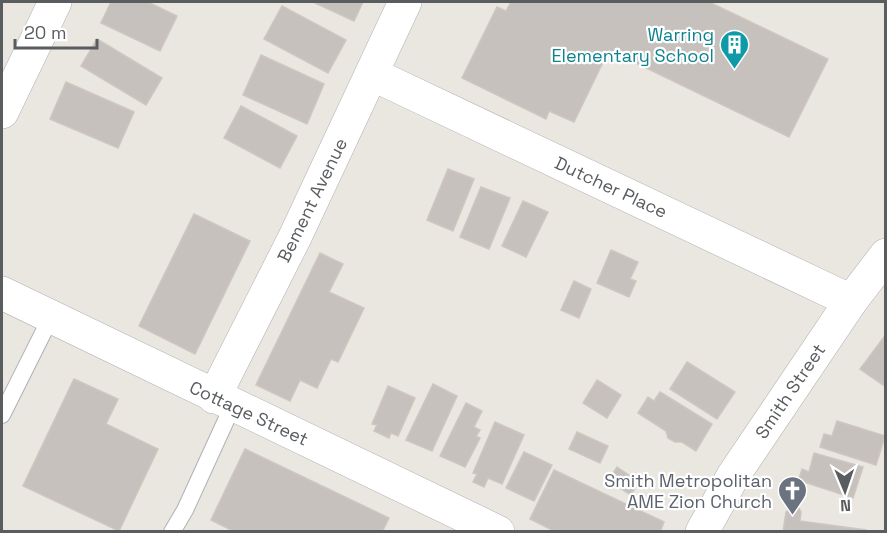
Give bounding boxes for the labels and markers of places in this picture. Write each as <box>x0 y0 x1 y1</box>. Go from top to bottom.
place label: Warring Elementary School <box>551 23 714 67</box>
building icon: Warring Elementary School <box>719 28 751 70</box>
place label: Smith Metropolitan AME Zion Church <box>604 469 772 513</box>
church icon: Smith Metropolitan AME Zion Church <box>777 474 809 516</box>

